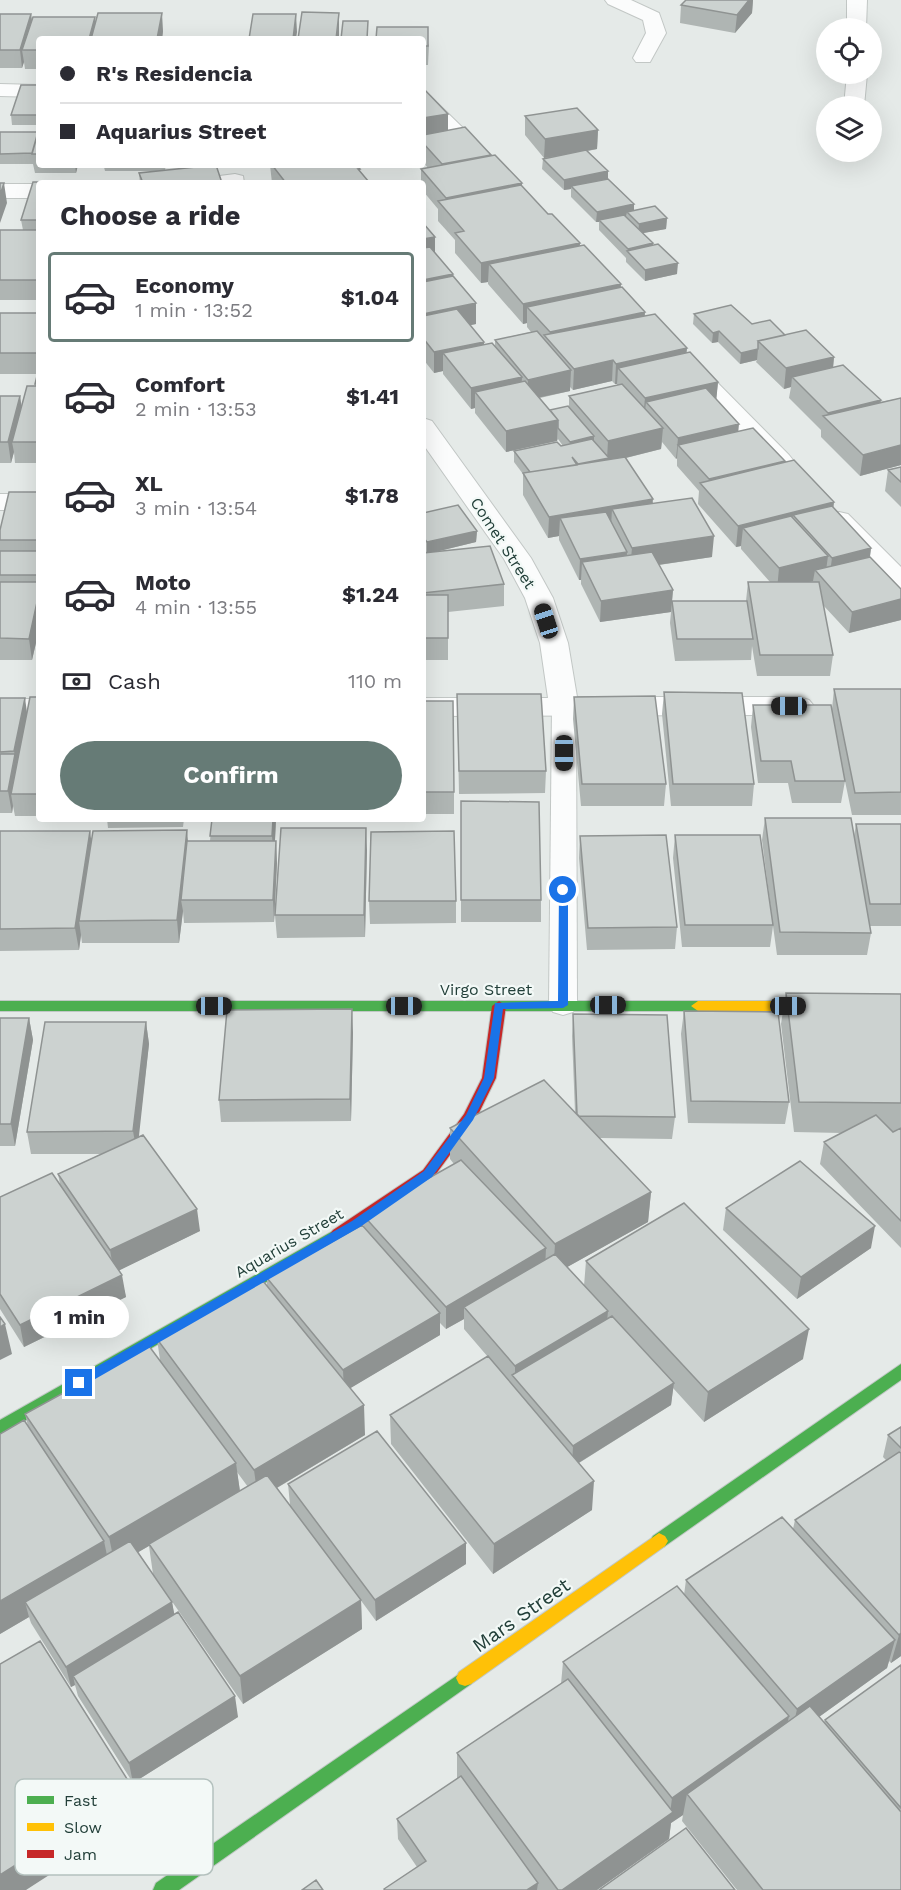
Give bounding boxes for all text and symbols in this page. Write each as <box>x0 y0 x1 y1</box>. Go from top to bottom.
map controls <box>816 18 882 162</box>
button: locate <box>816 18 882 84</box>
text: R's Residencia <box>96 61 252 86</box>
button: layers <box>816 96 882 162</box>
text: Aquarius Street <box>96 119 266 144</box>
text: Choose a ride <box>60 200 240 232</box>
icon: car <box>63 270 117 324</box>
text: Economy <box>135 273 234 298</box>
text: $1.04 <box>341 285 399 310</box>
text: 1 min · 13:52 <box>135 298 253 322</box>
icon: car <box>63 369 117 423</box>
text: Comfort <box>135 372 225 397</box>
text: $1.41 <box>346 384 399 409</box>
text: 2 min · 13:53 <box>135 397 257 421</box>
icon: car <box>63 468 117 522</box>
text: XL <box>135 471 163 496</box>
text: $1.78 <box>345 483 399 508</box>
street label: Comet Street <box>466 494 540 593</box>
text: 3 min · 13:54 <box>135 496 257 520</box>
icon: car <box>63 567 117 621</box>
text: Moto <box>135 570 191 595</box>
text: $1.24 <box>342 582 399 607</box>
text: 4 min · 13:55 <box>135 595 257 619</box>
car <box>532 601 560 641</box>
icon: cash <box>60 665 93 698</box>
text: Cash <box>108 669 161 694</box>
text: 110 m <box>348 669 402 693</box>
car <box>771 697 807 715</box>
car <box>555 735 573 771</box>
button: Confirm <box>60 741 402 810</box>
route start <box>549 876 576 903</box>
street label: Virgo Street <box>440 980 533 999</box>
car <box>590 996 626 1014</box>
car <box>196 997 232 1015</box>
car <box>386 997 422 1015</box>
car <box>770 997 806 1015</box>
street label: Aquarius Street <box>231 1204 347 1282</box>
callout: 1 min <box>29 1296 128 1338</box>
text: 1 min <box>54 1305 105 1329</box>
route end <box>65 1369 92 1396</box>
street label: Mars Street <box>468 1572 575 1657</box>
legend <box>15 1779 213 1875</box>
text: Fast <box>64 1791 97 1810</box>
text: Slow <box>64 1818 102 1837</box>
text: Jam <box>64 1845 97 1864</box>

